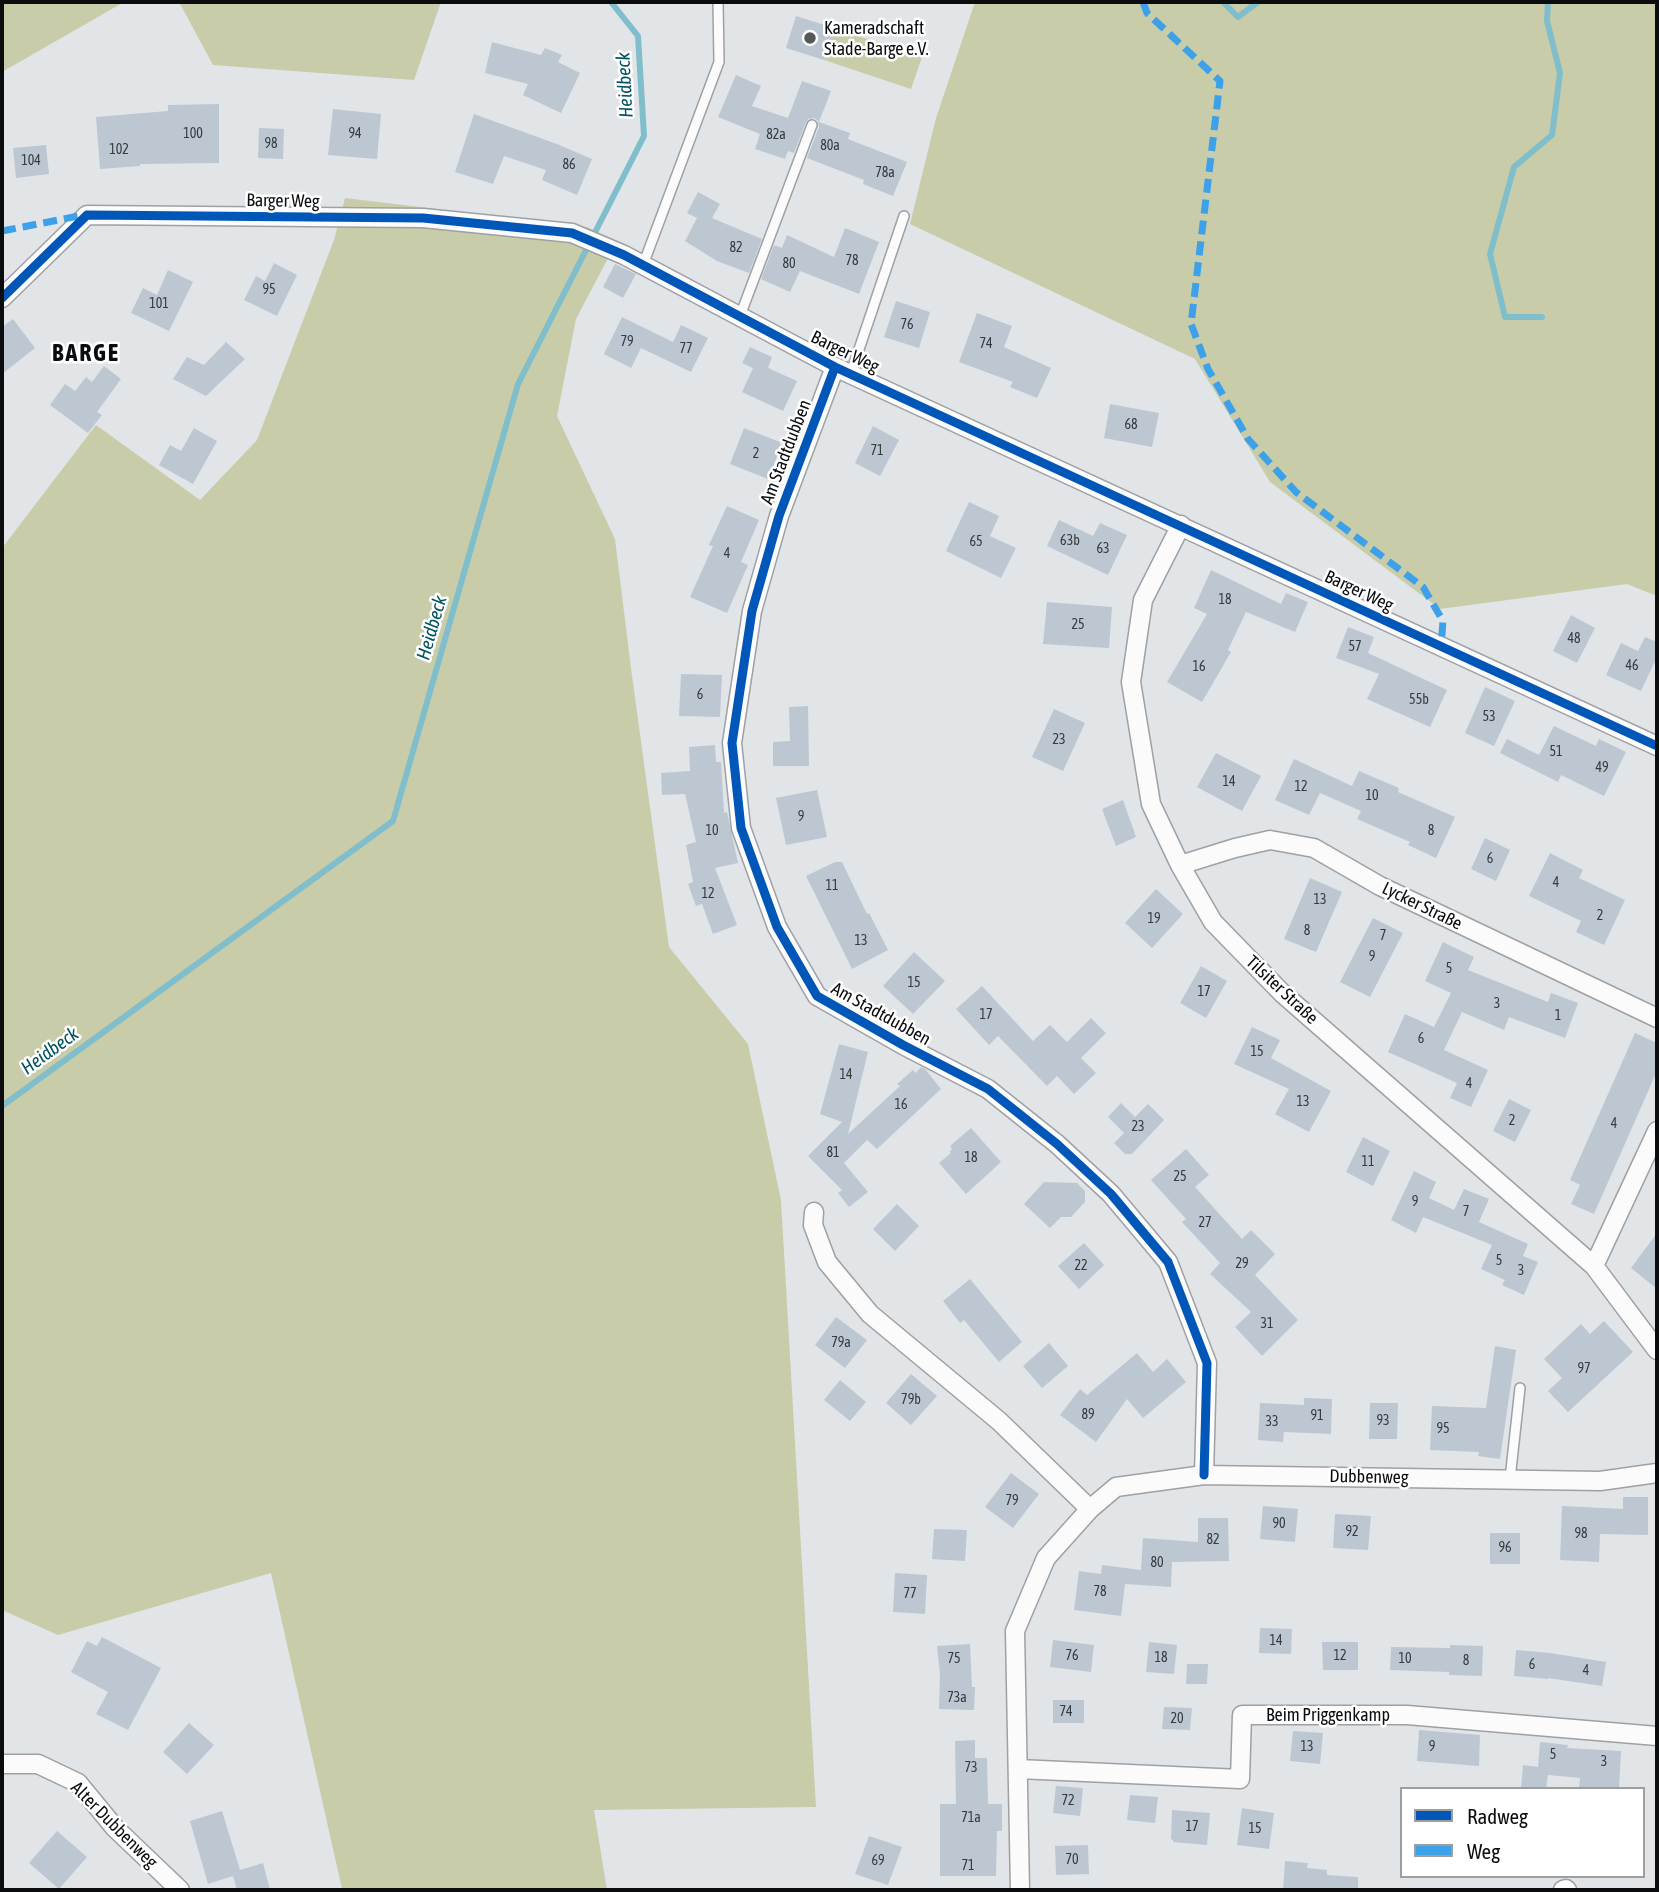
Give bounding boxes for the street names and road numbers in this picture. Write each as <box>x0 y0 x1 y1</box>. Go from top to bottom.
street label: Barger Weg <box>246 190 320 212</box>
street label: Barger Weg <box>807 326 883 378</box>
street label: Am Stadtdubben <box>756 397 816 507</box>
street label: Barger Weg <box>1321 566 1397 616</box>
street label: Lycker Straße <box>1378 877 1466 935</box>
street label: Tilsiter Straße <box>1242 951 1322 1029</box>
street label: Am Stadtdubben <box>828 978 934 1050</box>
street label: Dubbenweg <box>1329 1466 1409 1488</box>
street label: Beim Priggenkamp <box>1266 1704 1390 1726</box>
street label: Alter Dubbenweg <box>66 1777 162 1873</box>

